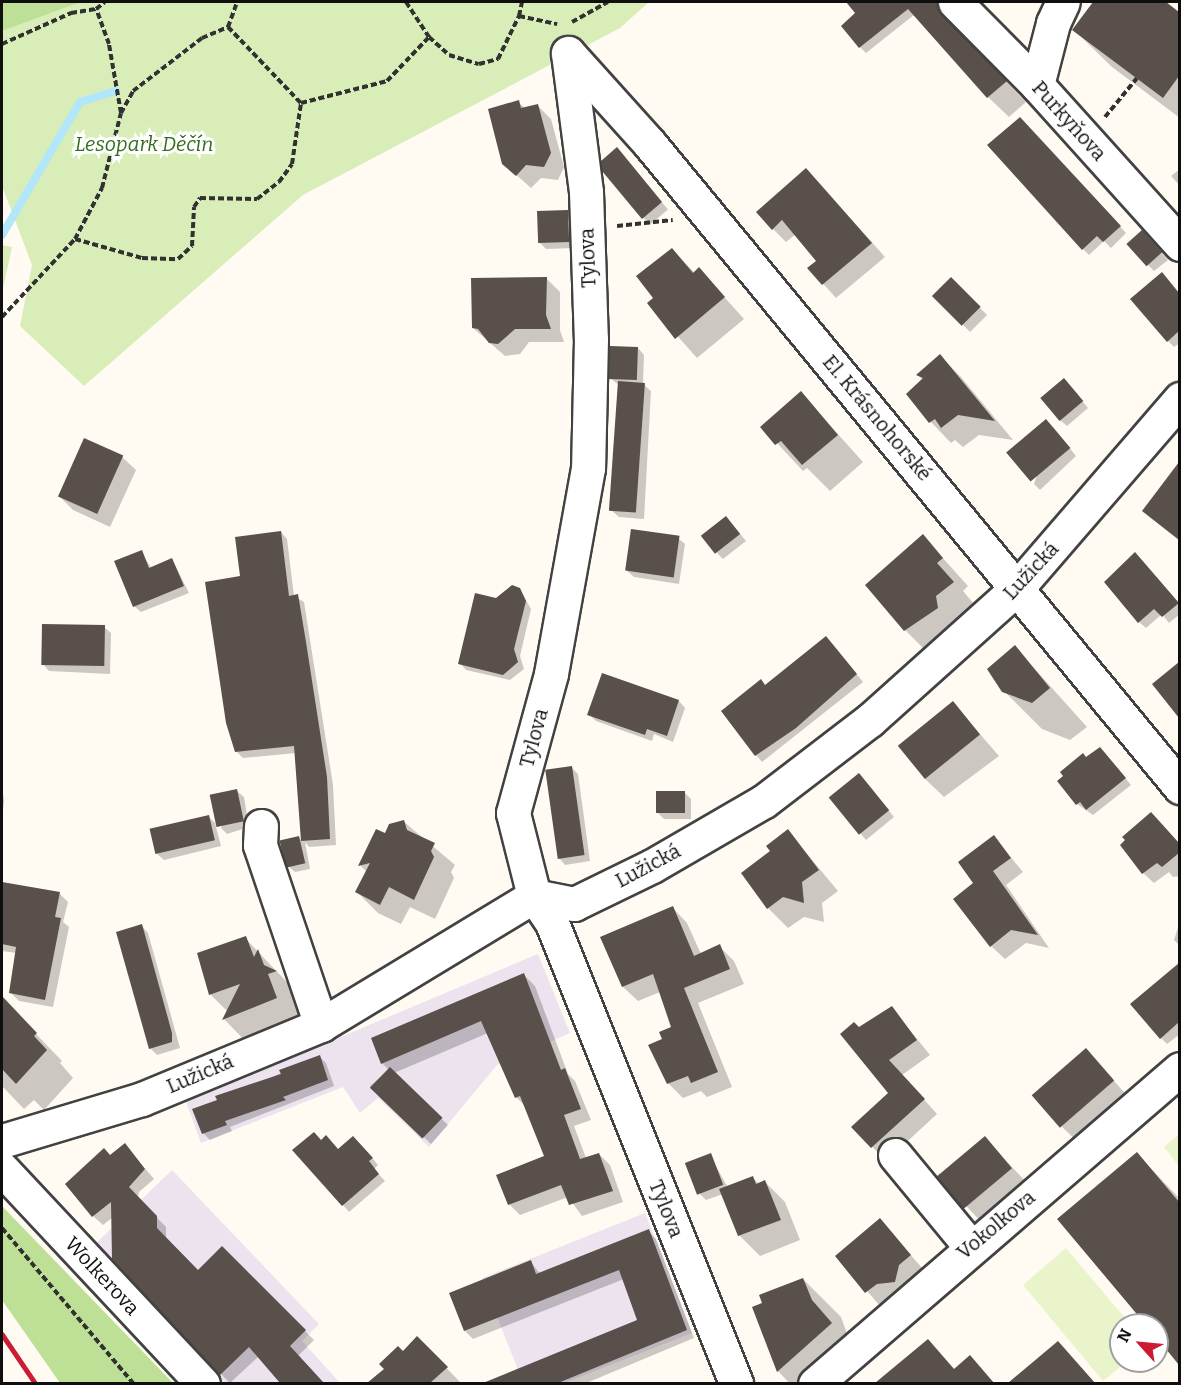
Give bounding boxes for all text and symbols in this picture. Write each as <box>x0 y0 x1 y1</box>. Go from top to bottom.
street label: Purkyňova <box>1027 76 1111 166</box>
park label: Lesopark Děčín <box>75 132 213 156</box>
street label: Tylova <box>575 228 601 288</box>
street label: El. Krásnohorské <box>817 350 937 486</box>
street label: Lužická <box>998 537 1064 605</box>
street label: Tylova <box>515 706 553 770</box>
street label: Lužická <box>611 839 685 893</box>
street label: Lužická <box>163 1049 237 1099</box>
street label: Tylova <box>644 1177 688 1241</box>
street label: Vokolkova <box>952 1185 1040 1265</box>
street label: Wolkerova <box>60 1232 144 1320</box>
north arrow <box>1109 1313 1169 1373</box>
text: N <box>1113 1326 1136 1345</box>

